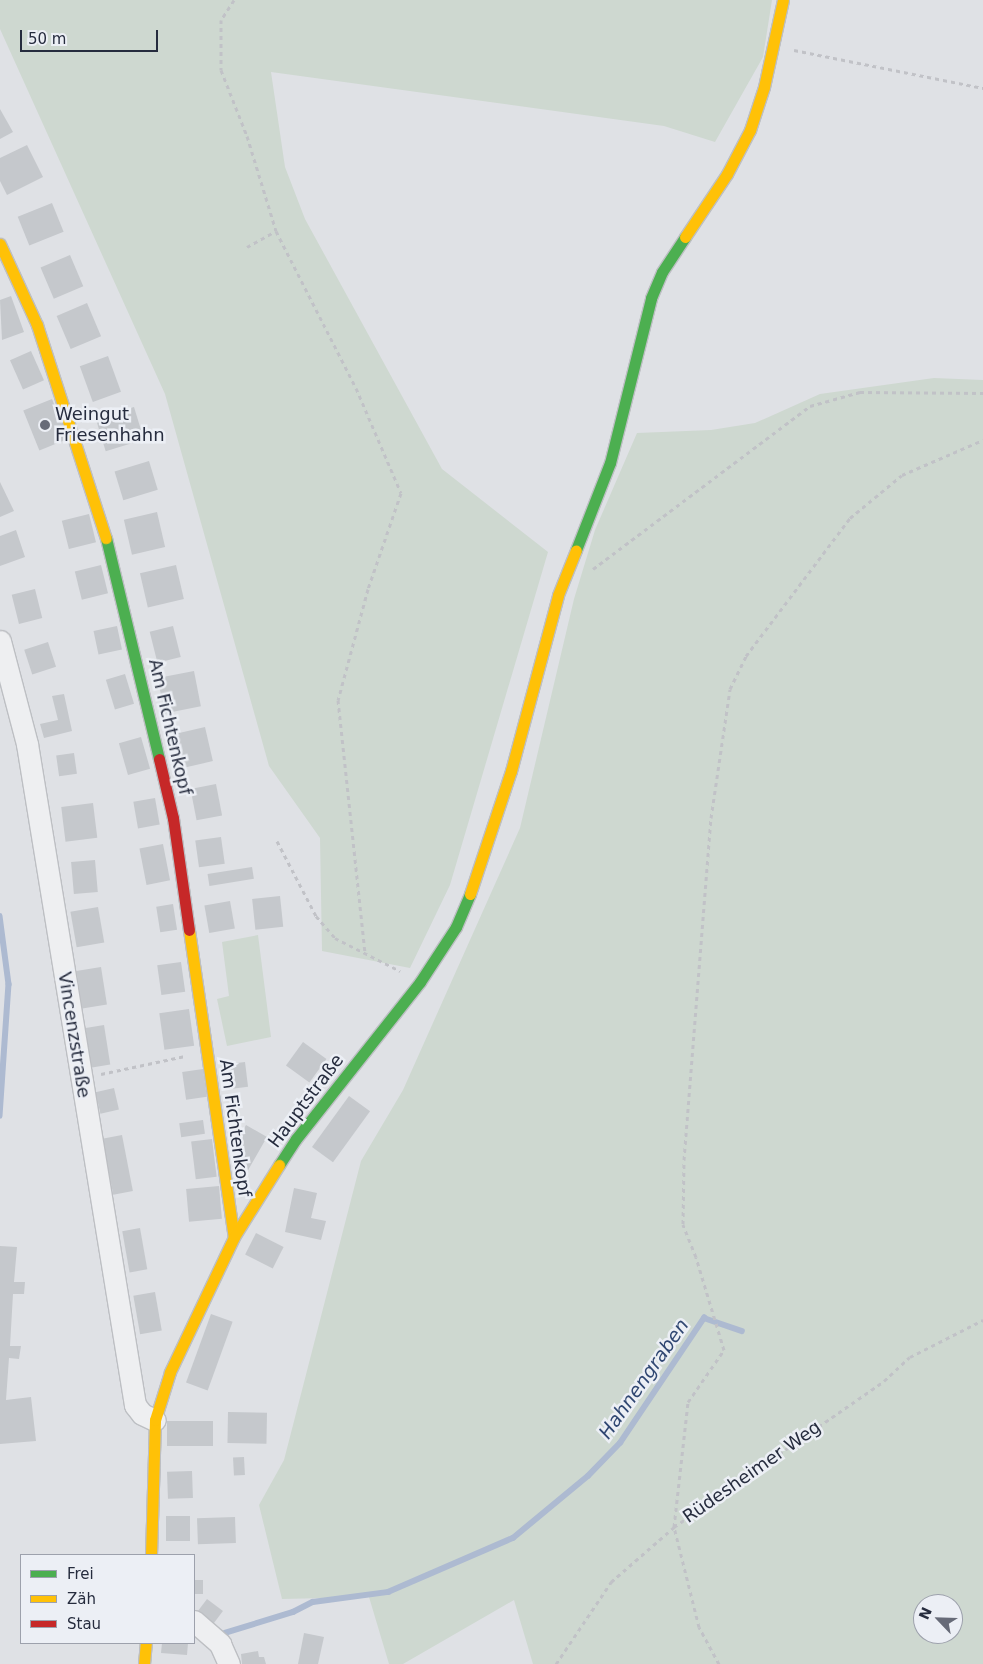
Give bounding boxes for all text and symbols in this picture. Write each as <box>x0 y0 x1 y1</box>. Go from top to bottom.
scale bar <box>22 20 160 52</box>
text: 50 m <box>28 30 66 48</box>
place label: Weingut Friesenhahn <box>55 404 165 446</box>
marker: Weingut Friesenhahn <box>39 419 51 431</box>
street label: Am Fichtenkopf <box>144 657 196 797</box>
street label: Vincenzstraße <box>53 970 95 1100</box>
street label: Hauptstraße <box>264 1050 348 1152</box>
street label: Am Fichtenkopf <box>215 1058 255 1198</box>
water label: Hahnengraben <box>594 1315 694 1443</box>
street label: Rüdesheimer Weg <box>679 1416 825 1528</box>
legend <box>20 1554 195 1644</box>
text: Frei <box>67 1565 94 1583</box>
text: Zäh <box>67 1590 96 1608</box>
north arrow <box>913 1594 963 1644</box>
text: N <box>916 1605 935 1622</box>
text: Stau <box>67 1615 101 1633</box>

